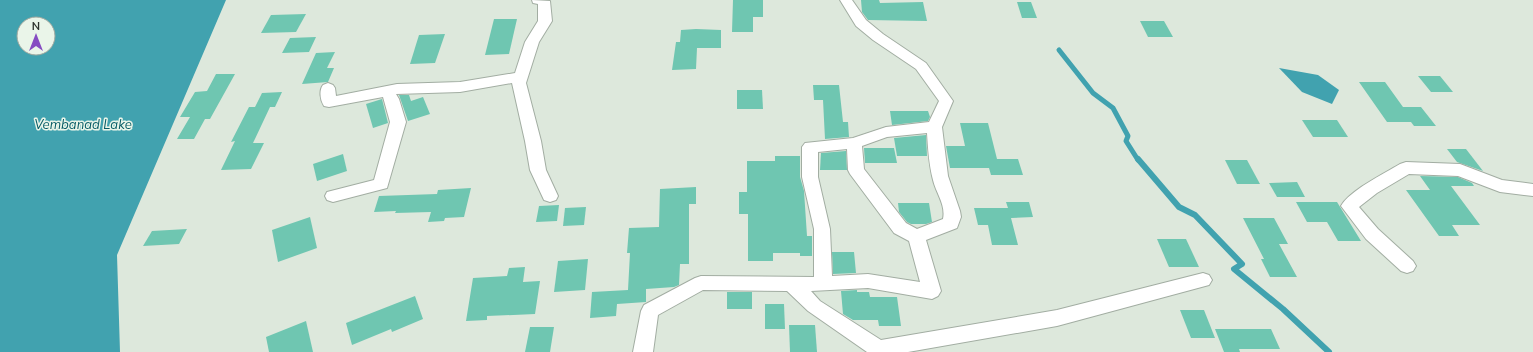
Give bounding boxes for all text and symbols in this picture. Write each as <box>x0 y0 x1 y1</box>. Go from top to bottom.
north arrow <box>16 16 56 56</box>
text: N <box>32 19 40 33</box>
water label: Vembanad Lake <box>34 116 132 132</box>

